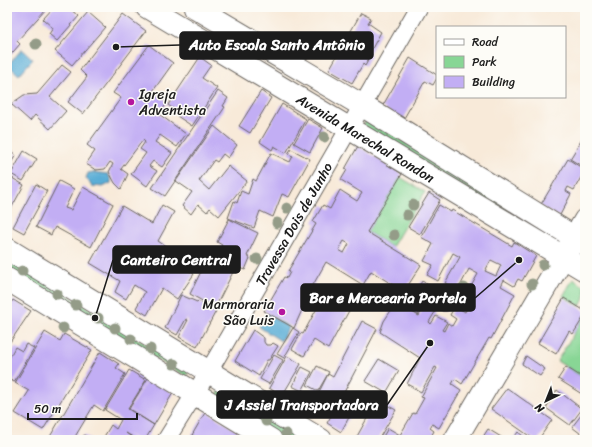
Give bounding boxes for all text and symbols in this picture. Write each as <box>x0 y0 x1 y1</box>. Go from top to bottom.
legend <box>436 26 566 98</box>
text: Road <box>472 31 499 53</box>
callout: Auto Escola Santo Antônio <box>180 32 373 59</box>
text: Auto Escola Santo Antônio <box>188 32 365 58</box>
text: Park <box>472 51 497 73</box>
text: Building <box>472 71 515 93</box>
place label: Igreja Adventista <box>138 82 206 123</box>
street label: Avenida Marechal Rondon <box>290 87 440 190</box>
marker: Igreja Adventista <box>126 97 136 107</box>
street label: Travessa Dois de Junho <box>249 158 340 291</box>
callout: Canteiro Central <box>113 246 240 273</box>
text: Canteiro Central <box>120 247 232 273</box>
callout: Bar e Mercearia Portela <box>301 284 475 311</box>
text: Bar e Mercearia Portela <box>309 285 467 311</box>
place label: Marmoraria São Luis <box>203 292 275 333</box>
marker: Marmoraria São Luis <box>277 307 287 317</box>
north arrow <box>526 381 566 421</box>
callout: J Assiel Transportadora <box>217 391 387 418</box>
text: J Assiel Transportadora <box>224 392 379 418</box>
scale bar <box>28 395 137 421</box>
text: 50 m <box>34 398 61 420</box>
text: N <box>530 398 550 418</box>

